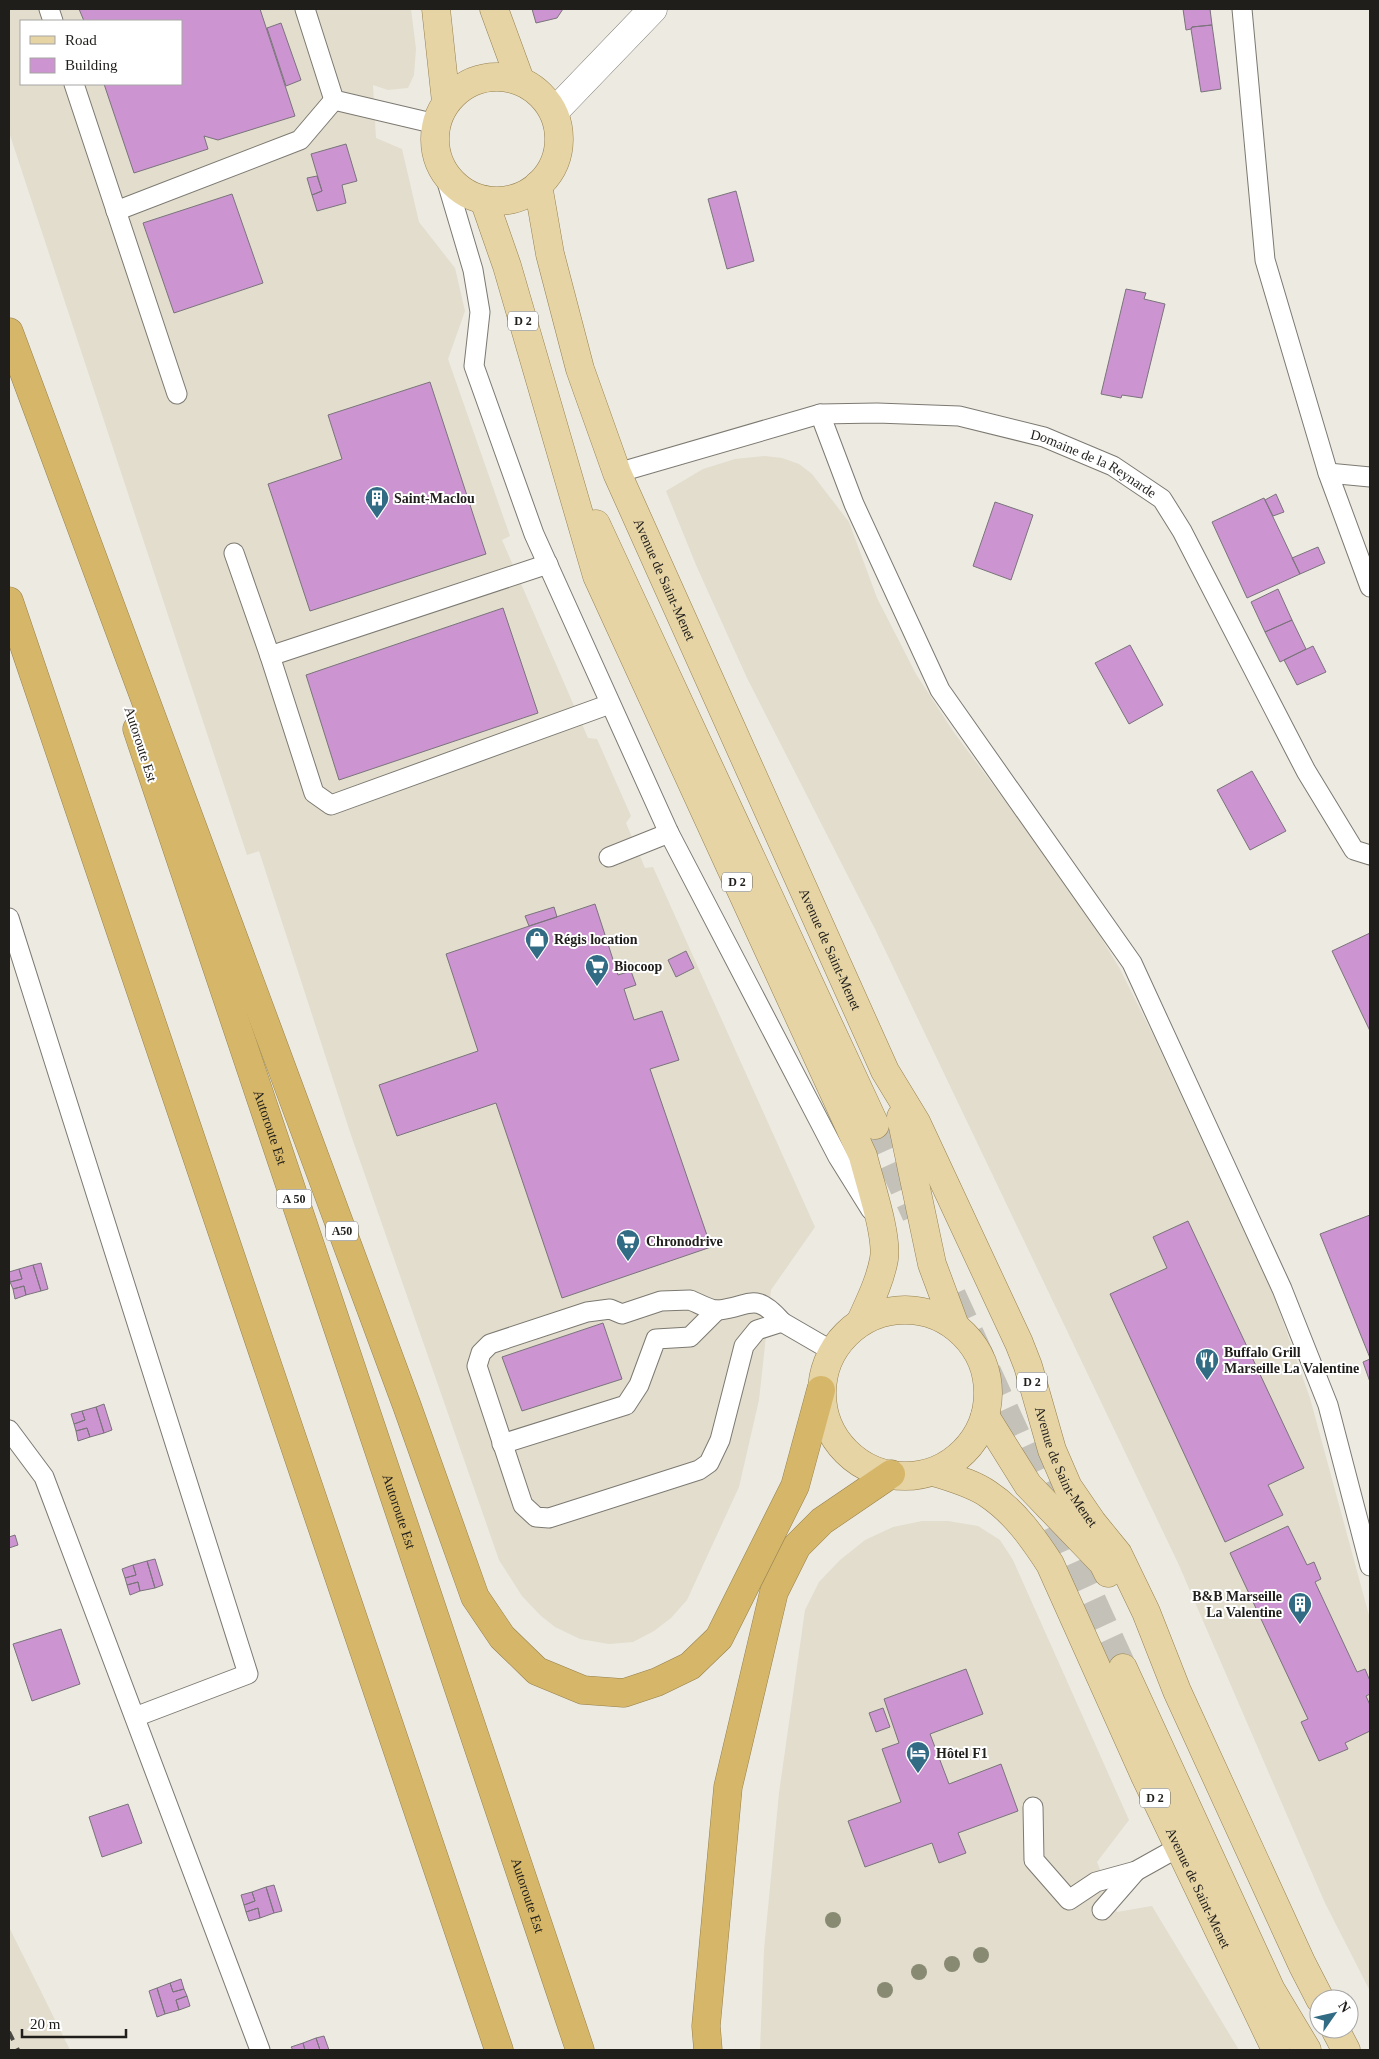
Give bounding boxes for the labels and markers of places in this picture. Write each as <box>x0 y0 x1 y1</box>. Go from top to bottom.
building icon: Saint-Maclou <box>364 485 390 519</box>
place label: Saint-Maclou <box>394 491 475 506</box>
shop icon: Régis location <box>524 926 550 960</box>
place label: Régis location <box>554 932 638 947</box>
supermarket icon: Biocoop <box>584 953 610 987</box>
place label: Biocoop <box>614 959 662 974</box>
supermarket icon: Chronodrive <box>615 1228 641 1262</box>
place label: Chronodrive <box>646 1234 723 1249</box>
place label: Buffalo Grill Marseille La Valentine <box>1224 1345 1359 1376</box>
restaurant icon: Buffalo Grill Marseille La Valentine <box>1194 1347 1220 1381</box>
place label: B&B Marseille La Valentine <box>1192 1589 1282 1620</box>
building icon: B&B Marseille La Valentine <box>1287 1591 1313 1625</box>
hotel icon: Hôtel F1 <box>905 1740 931 1774</box>
place label: Hôtel F1 <box>936 1746 988 1761</box>

